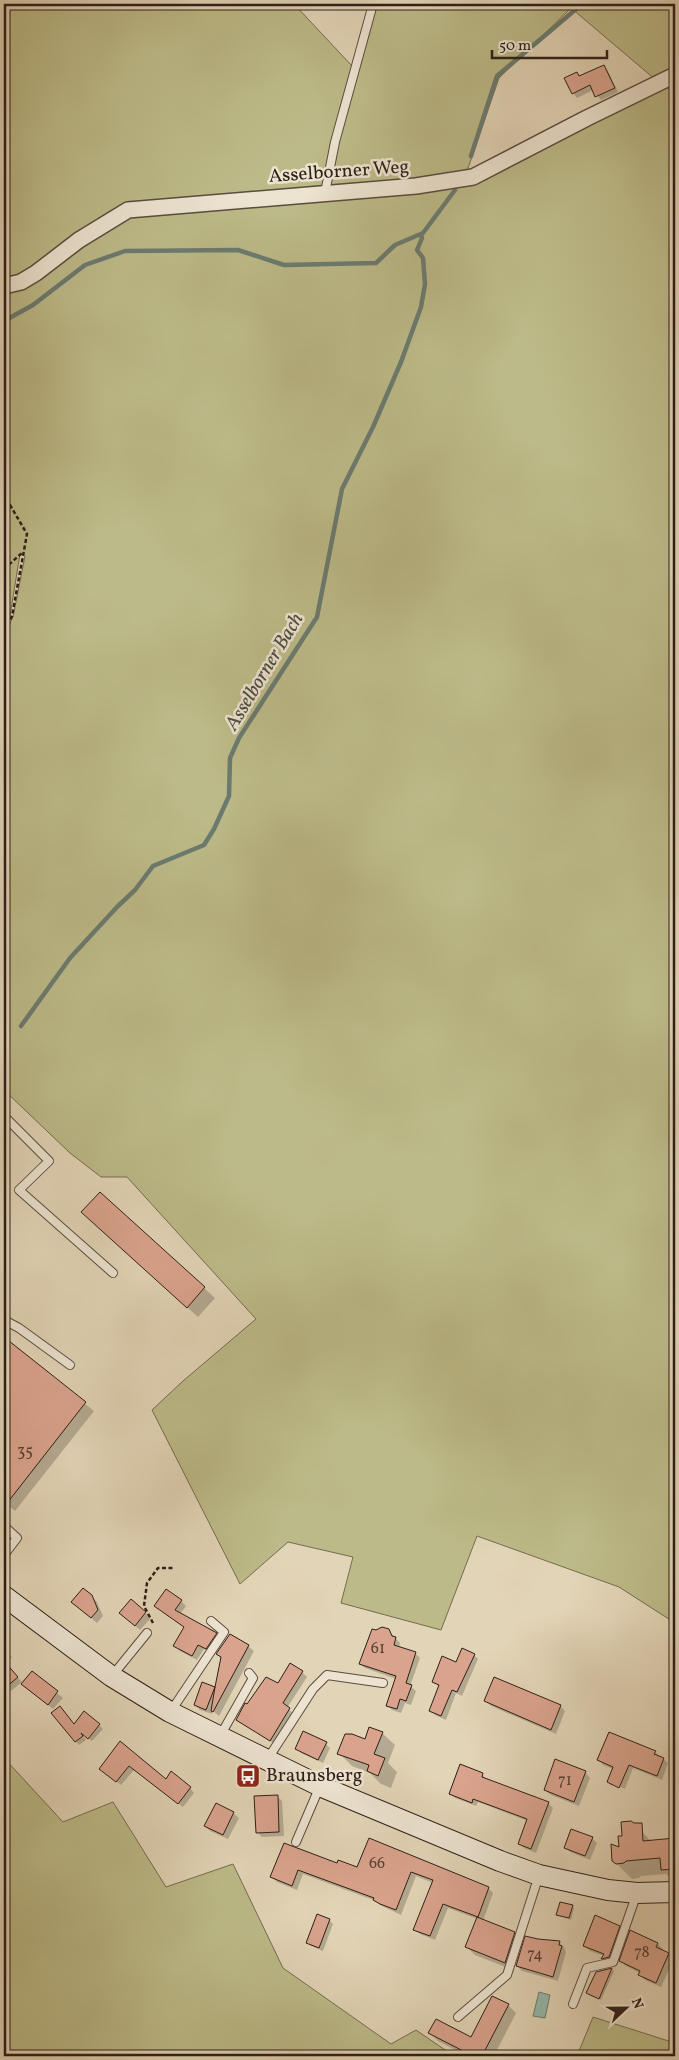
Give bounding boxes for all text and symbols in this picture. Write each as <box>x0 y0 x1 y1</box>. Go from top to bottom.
scale bar <box>492 28 606 60</box>
text: 50 m <box>499 36 531 57</box>
street label: Asselborner Weg <box>268 154 410 190</box>
water label: Asselborner Bach <box>218 608 311 737</box>
house number: 35 <box>17 1441 33 1463</box>
house number: 61 <box>371 1638 385 1660</box>
bus stop icon: Braunsberg <box>235 1763 261 1789</box>
place label: Braunsberg <box>266 1763 363 1789</box>
house number: 71 <box>558 1770 572 1792</box>
house number: 66 <box>369 1853 385 1875</box>
house number: 78 <box>634 1942 650 1964</box>
house number: 74 <box>527 1944 543 1966</box>
north arrow <box>602 1982 652 2032</box>
text: N <box>626 1995 647 2012</box>

